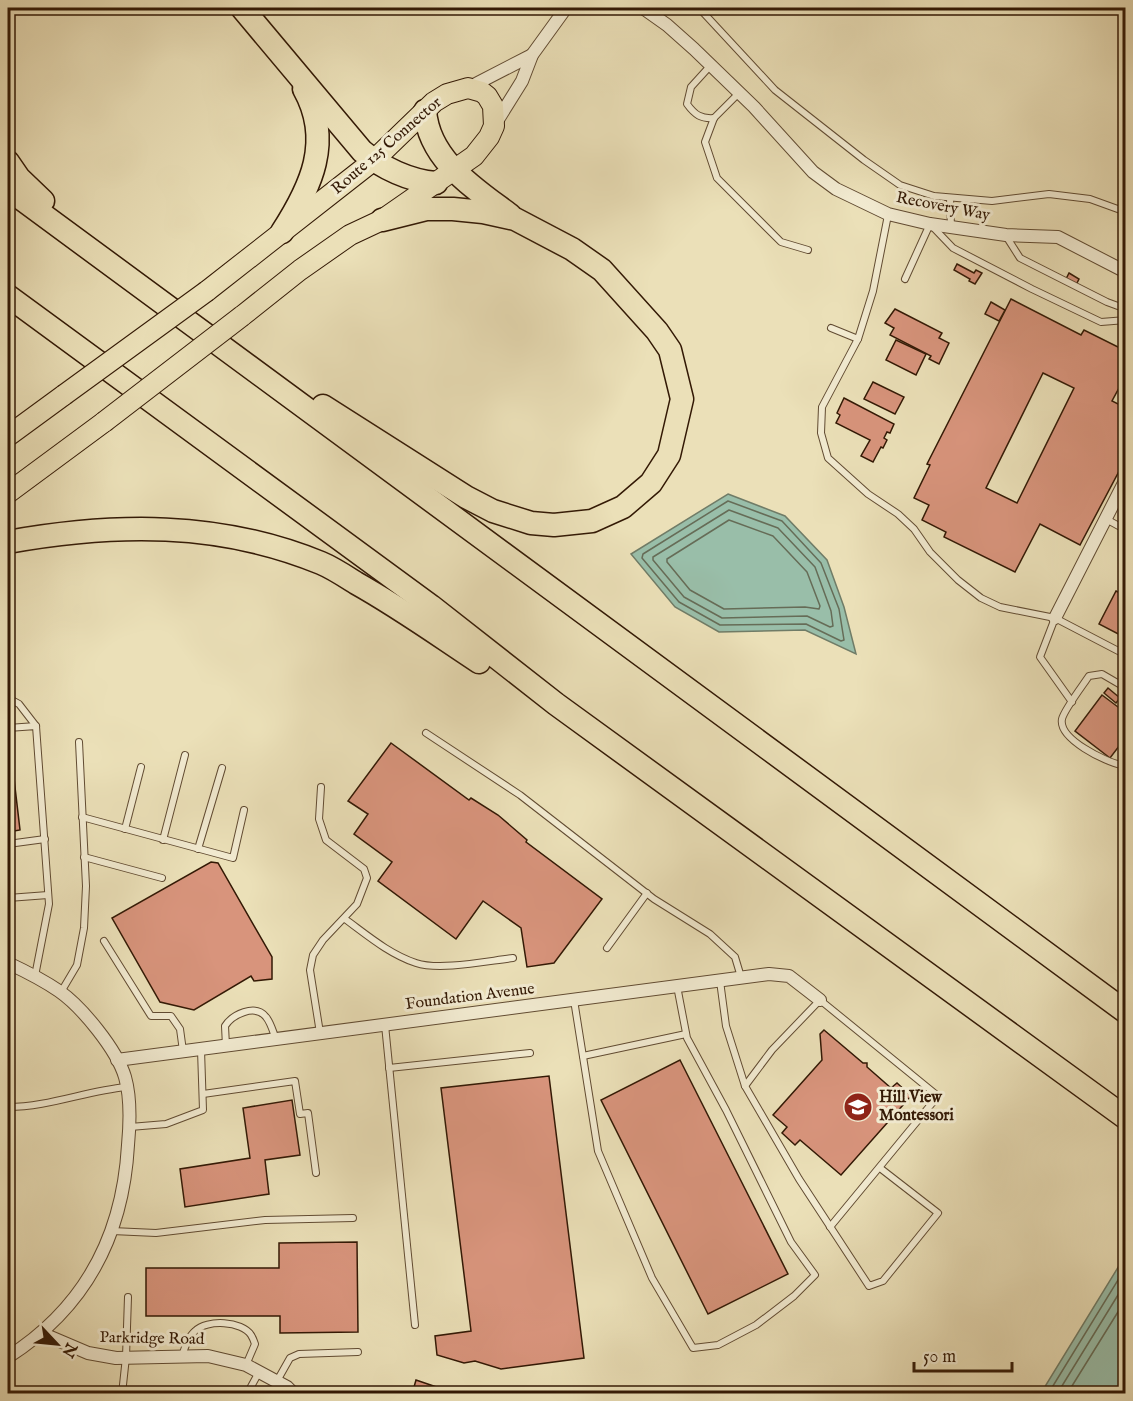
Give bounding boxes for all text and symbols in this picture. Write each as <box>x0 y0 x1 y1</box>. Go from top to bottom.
street label: Route 125 Connector <box>328 93 446 199</box>
street label: Recovery Way <box>894 188 992 226</box>
street label: Foundation Avenue <box>404 979 536 1015</box>
place label: Hill View Montessori <box>879 1088 954 1126</box>
school or university icon: Hill View Montessori <box>842 1091 874 1123</box>
north arrow <box>27 1314 87 1374</box>
street label: Parkridge Road <box>99 1328 205 1350</box>
scale bar <box>914 1335 1012 1373</box>
text: N <box>57 1338 81 1360</box>
text: 50 m <box>923 1346 956 1369</box>

